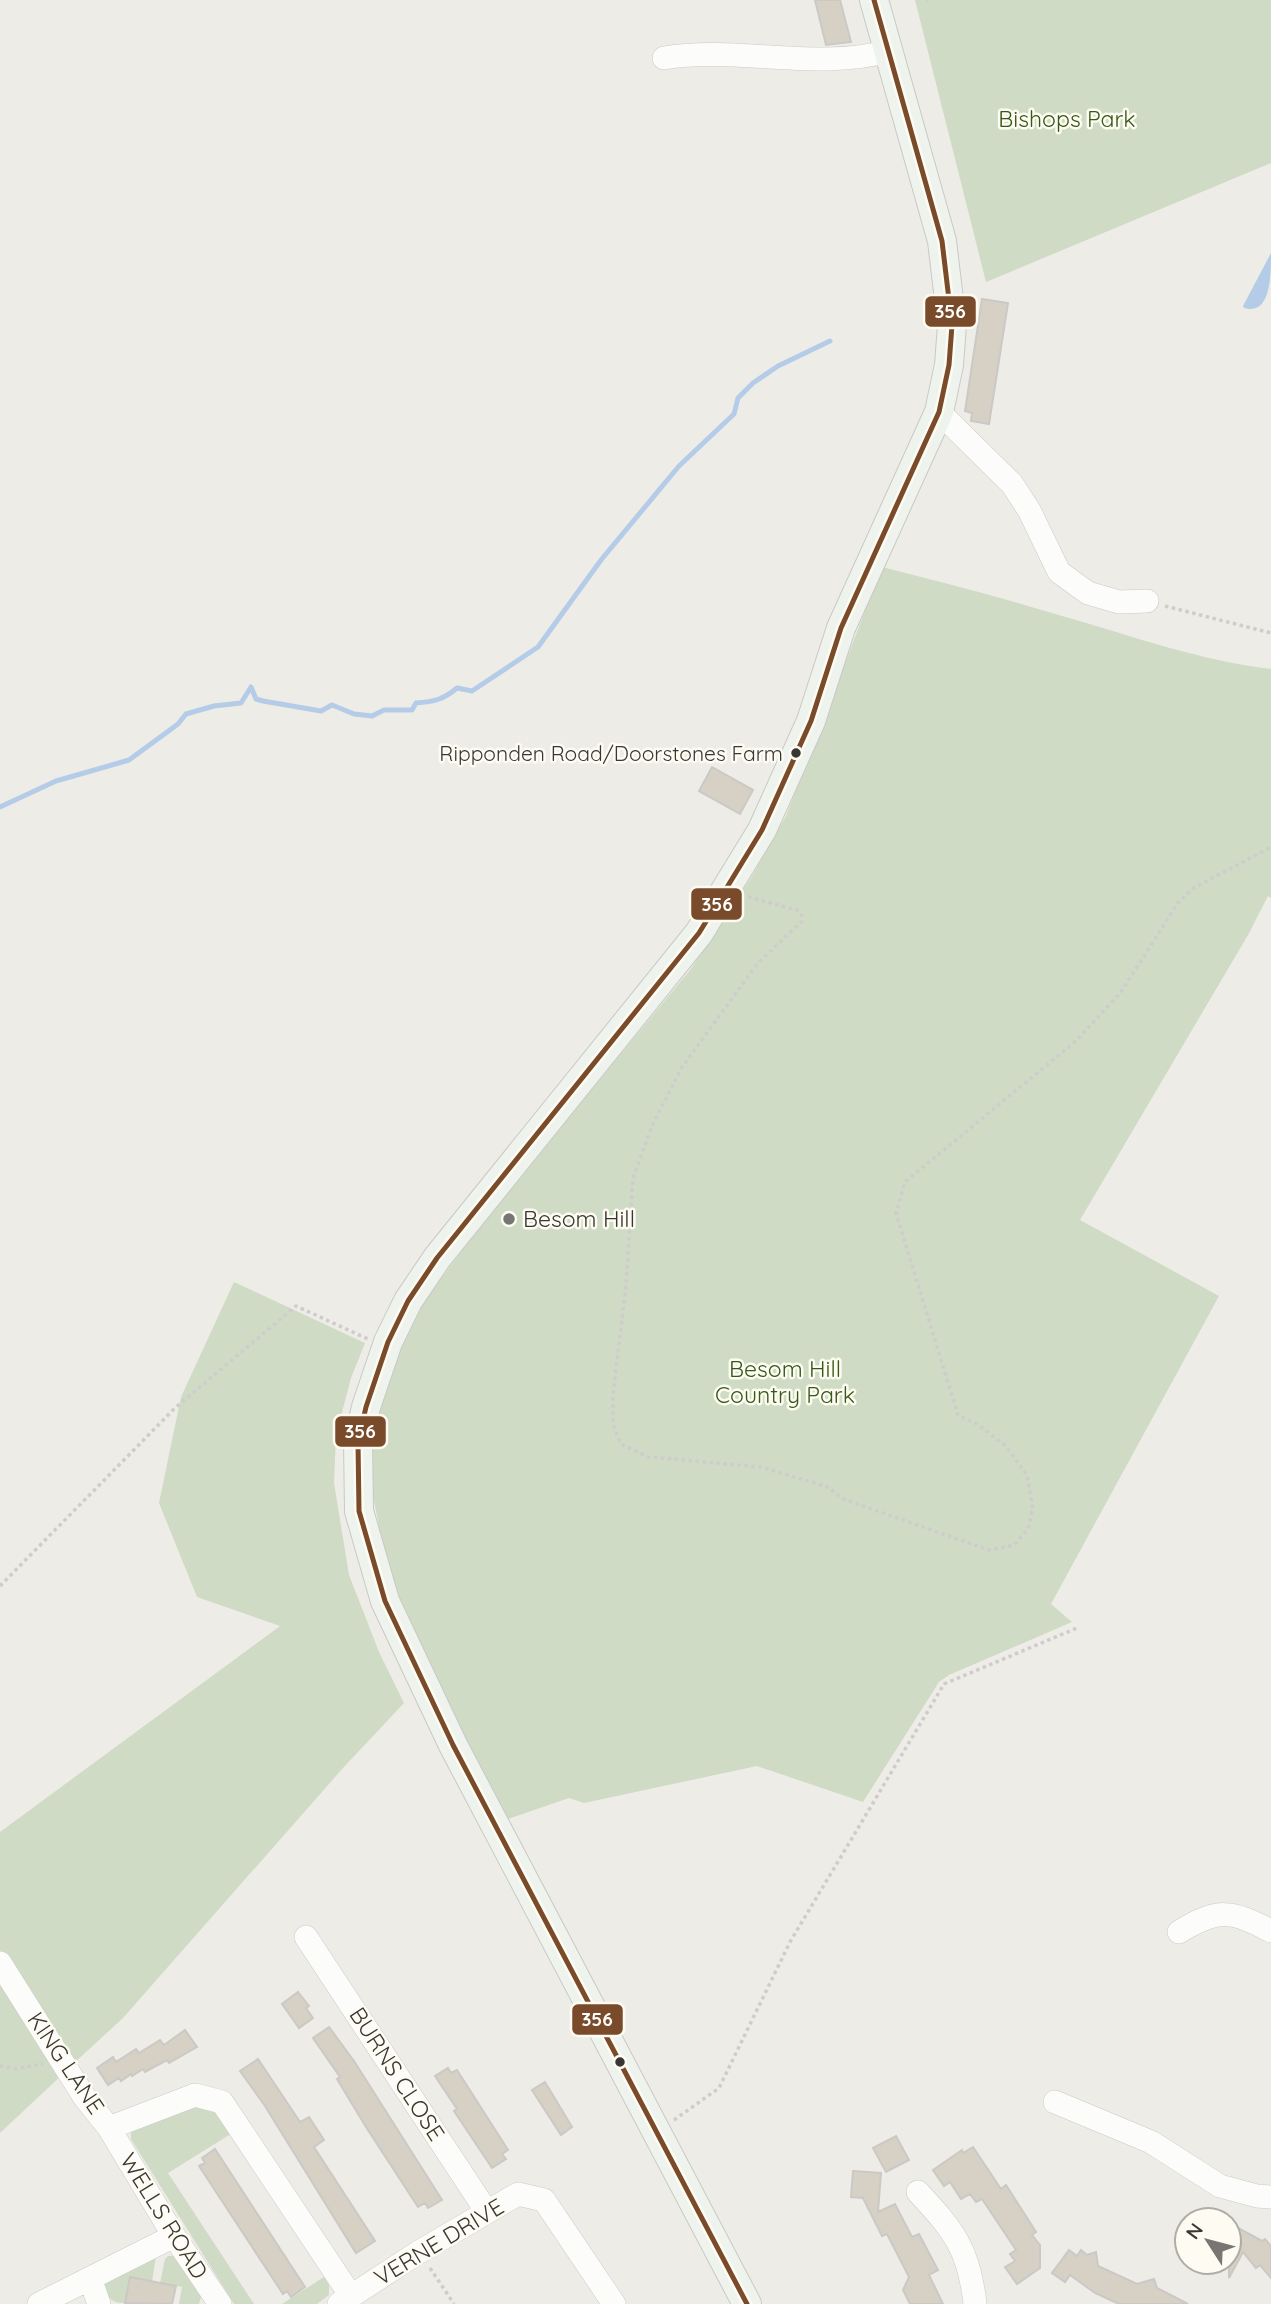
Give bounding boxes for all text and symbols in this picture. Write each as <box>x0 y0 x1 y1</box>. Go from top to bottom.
park label: Bishops Park <box>998 104 1136 133</box>
line badge: 356 <box>924 295 977 328</box>
text: 356 <box>934 299 966 323</box>
place label: Ripponden Road/Doorstones Farm <box>439 740 783 766</box>
marker: Ripponden Road/Doorstones Farm <box>789 746 803 760</box>
line badge: 356 <box>690 887 743 921</box>
text: 356 <box>701 892 733 916</box>
place label: Besom Hill <box>523 1204 635 1233</box>
marker: Besom Hill <box>501 1211 517 1227</box>
park label: Besom Hill Country Park <box>715 1354 855 1409</box>
line badge: 356 <box>334 1415 387 1448</box>
text: 356 <box>344 1419 376 1443</box>
street label: BURNS CLOSE <box>343 2002 451 2146</box>
line badge: 356 <box>571 2003 624 2036</box>
street label: KING LANE <box>22 2006 111 2119</box>
text: 356 <box>581 2007 613 2031</box>
unlabelled marker <box>613 2055 627 2069</box>
street label: WELLS ROAD <box>114 2147 215 2284</box>
street label: VERNE DRIVE <box>369 2192 509 2292</box>
north arrow <box>1173 2206 1243 2276</box>
text: N <box>1180 2218 1208 2244</box>

